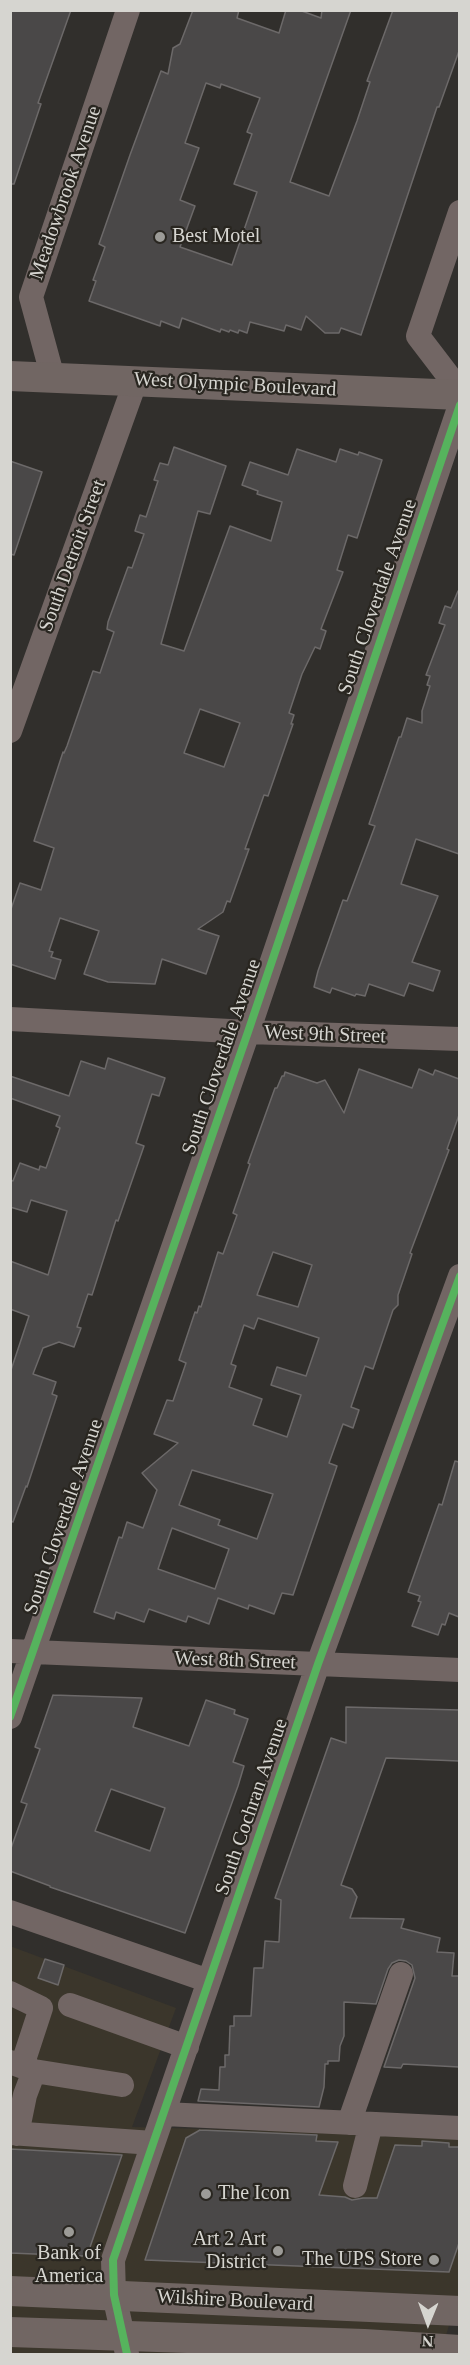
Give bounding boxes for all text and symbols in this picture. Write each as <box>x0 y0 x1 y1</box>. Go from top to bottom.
street label: Meadowbrook Avenue <box>25 103 107 283</box>
place label: Best Motel <box>172 225 260 249</box>
marker: Best Motel <box>153 230 167 244</box>
street label: West Olympic Boulevard <box>133 368 337 402</box>
street label: South Detroit Street <box>34 477 112 635</box>
street label: South Cloverdale Avenue <box>333 496 423 698</box>
street label: South Cloverdale Avenue <box>177 956 267 1158</box>
street label: West 9th Street <box>264 1021 386 1049</box>
street label: South Cloverdale Avenue <box>19 1416 109 1618</box>
street label: West 8th Street <box>174 1647 296 1675</box>
street label: South Cochran Avenue <box>211 1716 293 1898</box>
place label: The Icon <box>218 2182 290 2206</box>
marker: The Icon <box>199 2187 213 2201</box>
marker: Bank of America <box>62 2225 76 2239</box>
place label: Art 2 Art District <box>193 2228 266 2275</box>
place label: Bank of America <box>35 2242 103 2289</box>
marker: Art 2 Art District <box>271 2244 285 2258</box>
place label: The UPS Store <box>302 2248 422 2272</box>
marker: The UPS Store <box>427 2253 441 2267</box>
street label: Wilshire Boulevard <box>156 2285 314 2317</box>
north arrow <box>398 2293 458 2353</box>
text: N <box>422 2333 434 2350</box>

